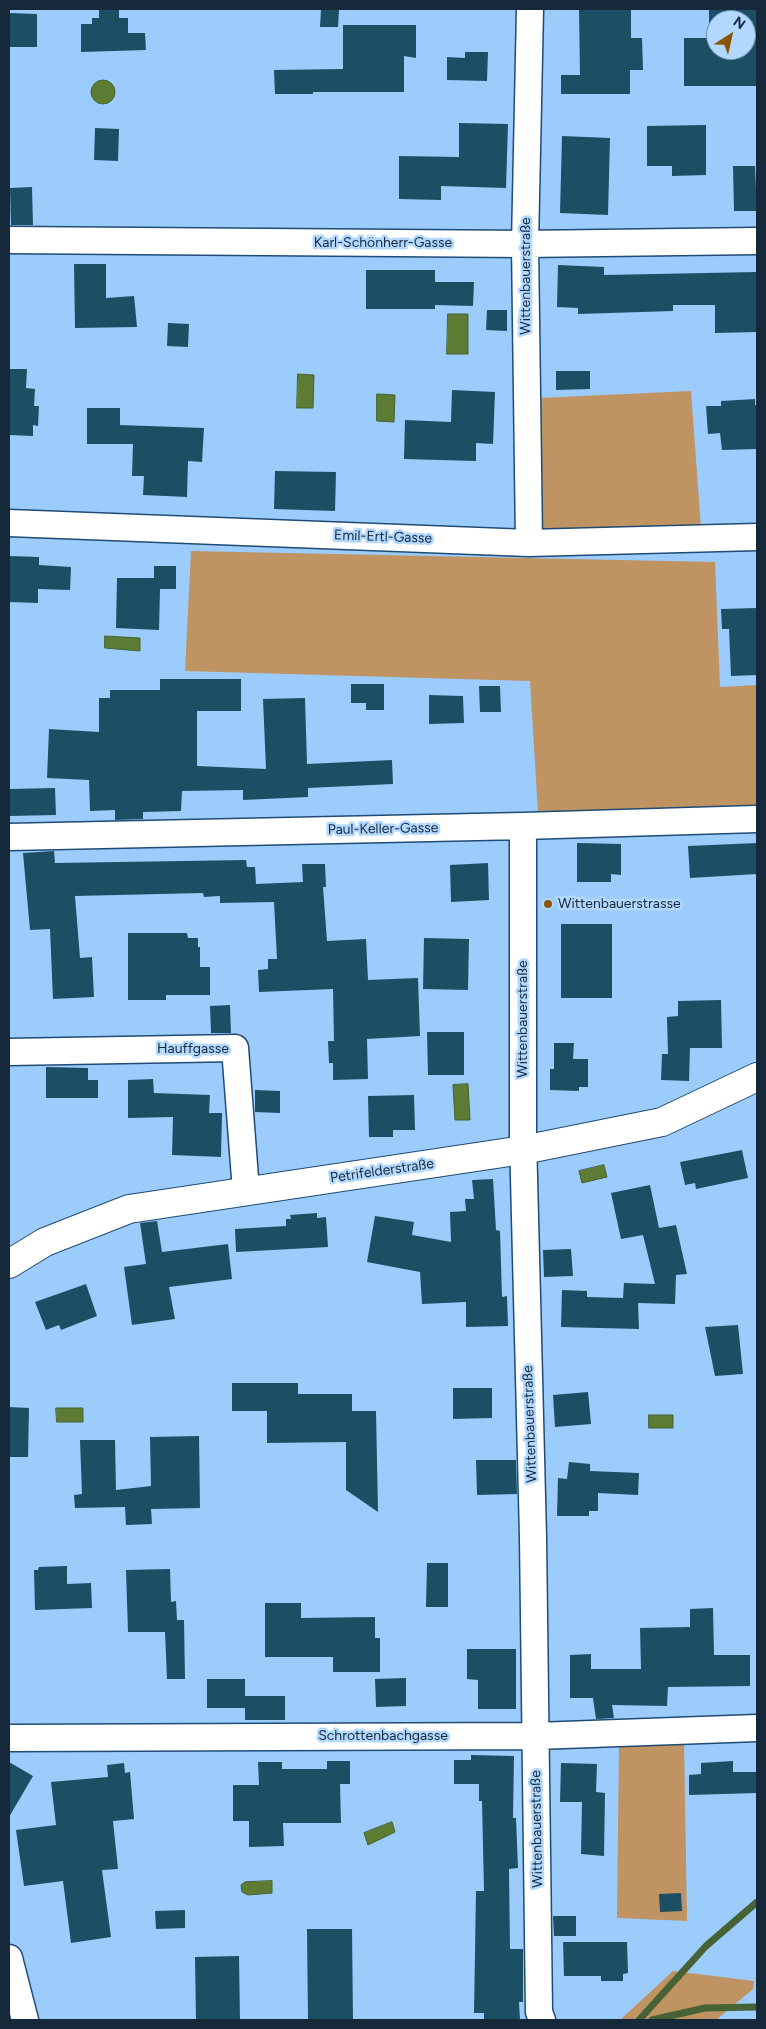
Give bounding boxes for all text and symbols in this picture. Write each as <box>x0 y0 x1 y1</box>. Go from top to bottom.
north arrow <box>706 10 756 60</box>
text: N <box>730 13 749 33</box>
street label: Wittenbauerstraße <box>518 217 534 335</box>
street label: Karl-Schönherr-Gasse <box>314 235 452 251</box>
street label: Emil-Ertl-Gasse <box>334 527 432 547</box>
street label: Paul-Keller-Gasse <box>327 820 439 838</box>
place label: Wittenbauerstrasse <box>558 896 681 912</box>
marker: Wittenbauerstrasse <box>542 898 554 910</box>
street label: Wittenbauerstraße <box>515 960 531 1078</box>
street label: Hauffgasse <box>157 1041 229 1057</box>
street label: Petrifelderstraße <box>329 1155 435 1187</box>
street label: Wittenbauerstraße <box>520 1365 540 1483</box>
street label: Schrottenbachgasse <box>318 1728 448 1744</box>
street label: Wittenbauerstraße <box>528 1770 546 1888</box>

